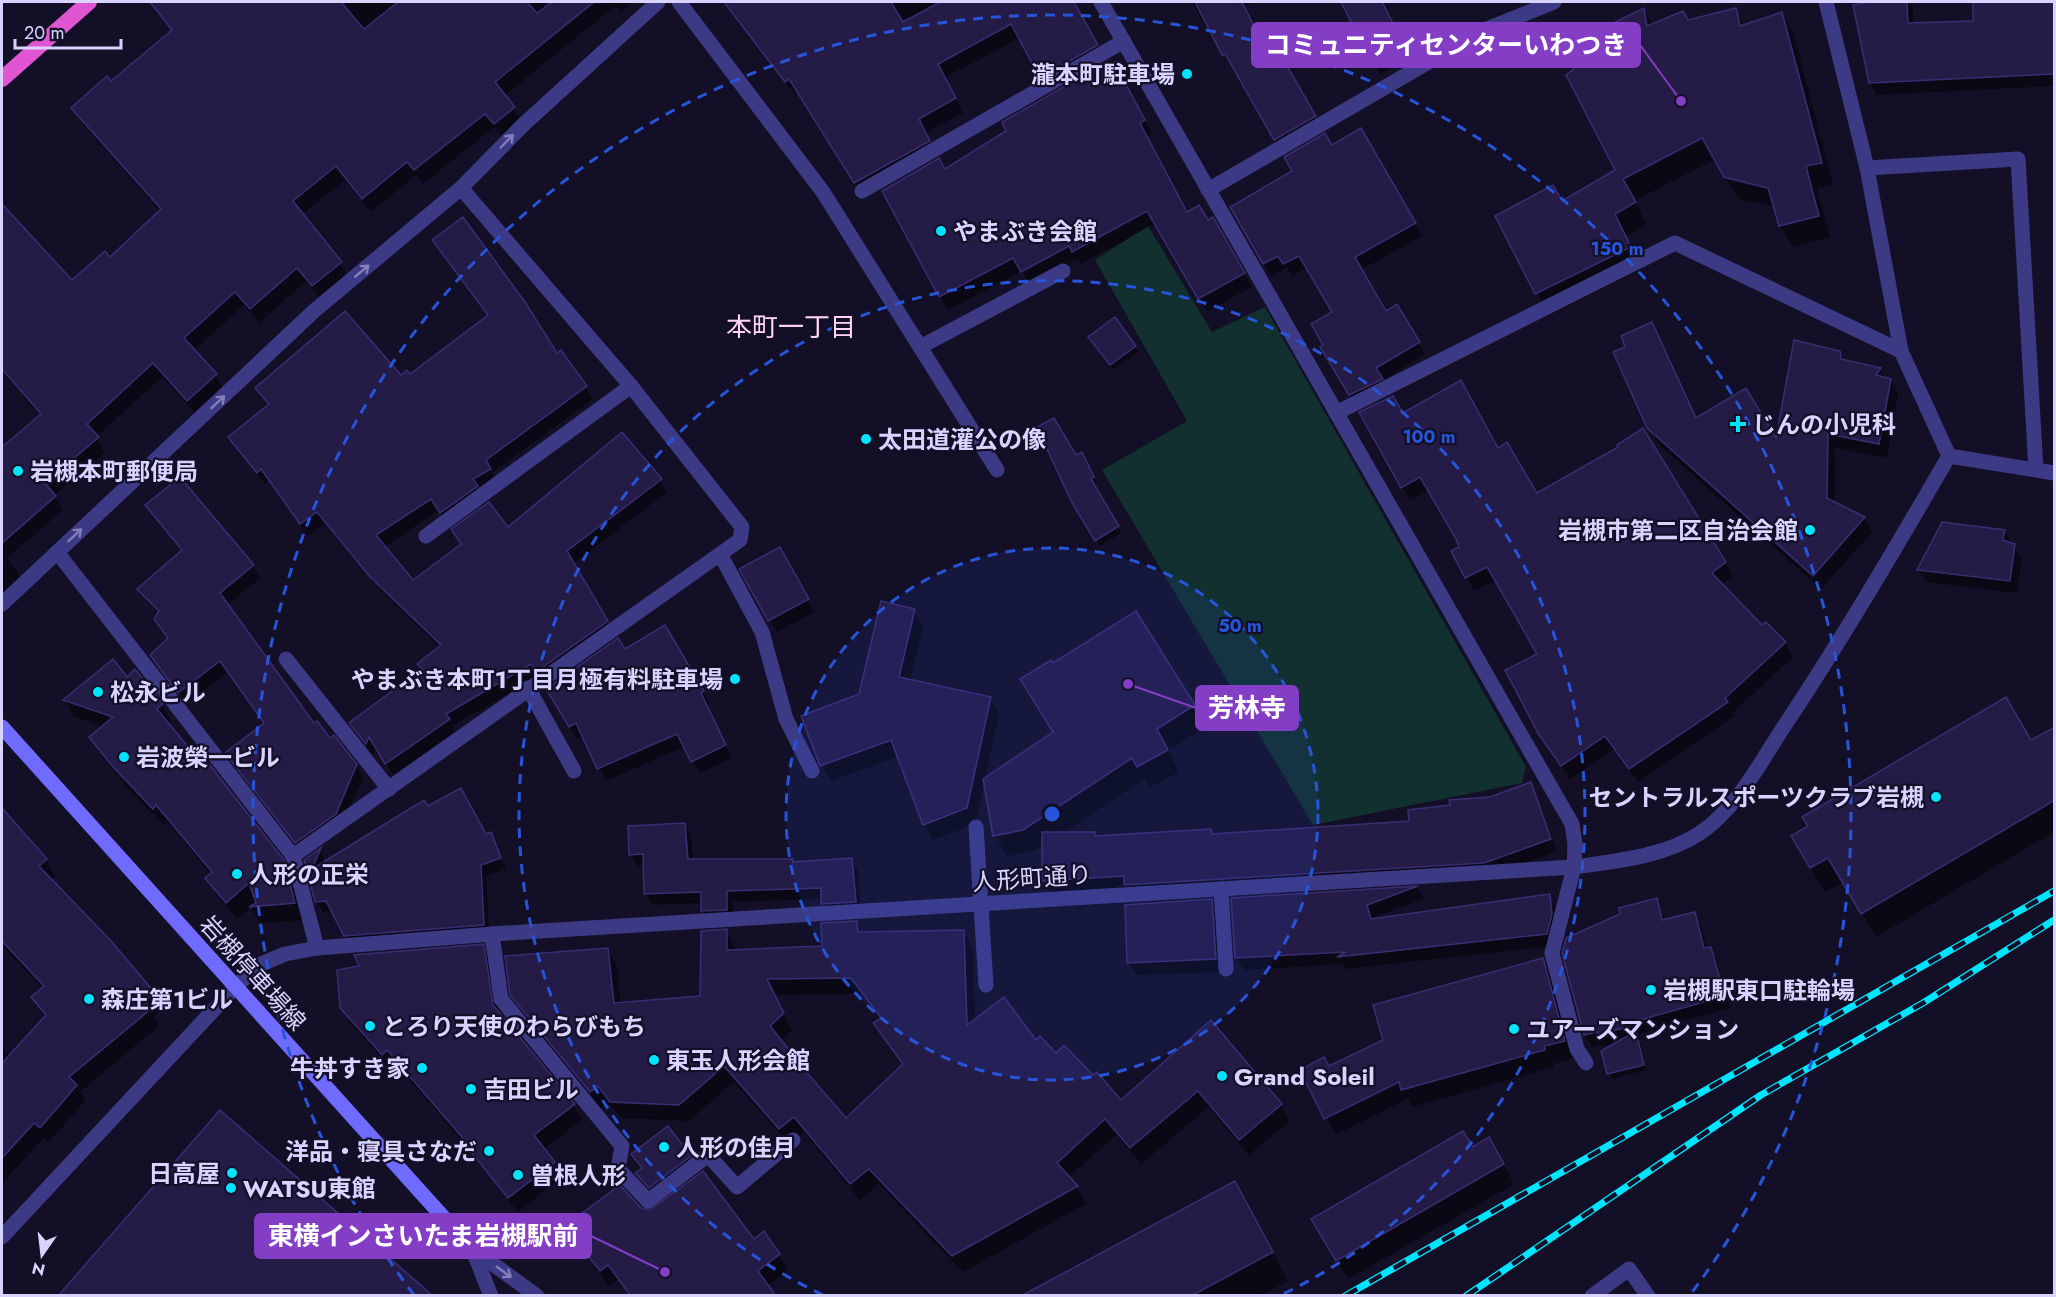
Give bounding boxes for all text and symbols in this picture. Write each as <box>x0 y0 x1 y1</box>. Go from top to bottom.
scale bar <box>15 12 122 50</box>
text: 20 m <box>24 20 64 46</box>
callout: コミュニティセンターいわつき <box>1252 23 1640 67</box>
text: コミュニティセンターいわつき <box>1265 26 1627 64</box>
place label: 瀧本町駐車場 <box>1031 57 1175 92</box>
marker: 瀧本町駐車場 <box>1180 67 1194 81</box>
one-way arrow <box>499 133 514 148</box>
place label: やまぶき会館 <box>953 214 1097 249</box>
marker: やまぶき会館 <box>934 224 948 238</box>
text: 150 m <box>1591 236 1643 262</box>
one-way arrow <box>354 264 369 278</box>
district label: 本町一丁目 <box>726 308 856 346</box>
one-way arrow <box>210 395 225 409</box>
place label: じんの小児科 <box>1752 407 1896 442</box>
marker: じんの小児科 <box>1729 415 1747 433</box>
place label: 太田道灌公の像 <box>878 422 1046 457</box>
text: 100 m <box>1402 424 1456 450</box>
marker: 太田道灌公の像 <box>859 432 873 446</box>
place label: 岩槻本町郵便局 <box>30 454 198 489</box>
marker: 岩槻本町郵便局 <box>11 464 25 478</box>
place label: 岩槻市第二区自治会館 <box>1558 513 1798 548</box>
marker: 岩槻市第二区自治会館 <box>1803 523 1817 537</box>
one-way arrow <box>67 528 82 542</box>
text: 50 m <box>1218 613 1262 639</box>
place label: やまぶき本町1丁目月極有料駐車場 <box>351 662 723 697</box>
marker: やまぶき本町1丁目月極有料駐車場 <box>728 672 742 686</box>
place label: 松永ビル <box>110 675 206 710</box>
marker: 松永ビル <box>91 685 105 699</box>
callout: 芳林寺 <box>1196 686 1298 730</box>
text: 芳林寺 <box>1208 689 1286 727</box>
place label: 岩波榮一ビル <box>136 740 280 775</box>
marker: 岩波榮一ビル <box>117 750 131 764</box>
place label: セントラルスポーツクラブ岩槻 <box>1588 780 1924 815</box>
marker: セントラルスポーツクラブ岩槻 <box>1929 790 1943 804</box>
centre of rings <box>1042 804 1062 824</box>
street label: 人形町通り <box>971 856 1093 900</box>
place label: 人形の正栄 <box>249 857 369 892</box>
marker: 人形の正栄 <box>230 867 244 881</box>
street label: 岩槻停車場線 <box>192 908 314 1038</box>
place label: 岩槻駅東口駐輪場 <box>1663 973 1855 1008</box>
place label: 森庄第1ビル <box>101 982 233 1017</box>
marker: 岩槻駅東口駐輪場 <box>1644 983 1658 997</box>
marker: 森庄第1ビル <box>82 992 96 1006</box>
place label: とろり天使のわらびもち <box>382 1009 646 1044</box>
place label: ユアーズマンション <box>1526 1012 1739 1047</box>
marker: とろり天使のわらびもち <box>363 1019 377 1033</box>
marker: ユアーズマンション <box>1507 1022 1521 1036</box>
place label: 東玉人形会館 <box>666 1043 810 1078</box>
place label: 牛丼すき家 <box>290 1051 410 1086</box>
marker: 東玉人形会館 <box>647 1053 661 1067</box>
place label: Grand Soleil <box>1234 1059 1375 1094</box>
marker: 牛丼すき家 <box>415 1061 429 1075</box>
marker: Grand Soleil <box>1215 1069 1229 1083</box>
place label: 吉田ビル <box>483 1072 579 1107</box>
marker: 吉田ビル <box>464 1082 478 1096</box>
place label: 人形の佳月 <box>676 1130 796 1165</box>
place label: 洋品・寝具さなだ <box>285 1134 477 1169</box>
marker: 人形の佳月 <box>657 1140 671 1154</box>
marker: 洋品・寝具さなだ <box>482 1144 496 1158</box>
place label: 日高屋 <box>148 1156 220 1191</box>
place label: 曽根人形 <box>530 1158 626 1193</box>
marker: 日高屋 <box>225 1166 239 1180</box>
marker: 曽根人形 <box>511 1168 525 1182</box>
place label: WATSU東館 <box>243 1171 375 1206</box>
marker: WATSU東館 <box>224 1181 238 1195</box>
callout: 東横インさいたま岩槻駅前 <box>255 1214 591 1258</box>
text: 東横インさいたま岩槻駅前 <box>267 1217 579 1255</box>
north arrow <box>12 1225 72 1285</box>
text: N <box>30 1256 47 1282</box>
one-way arrow <box>496 1265 512 1278</box>

